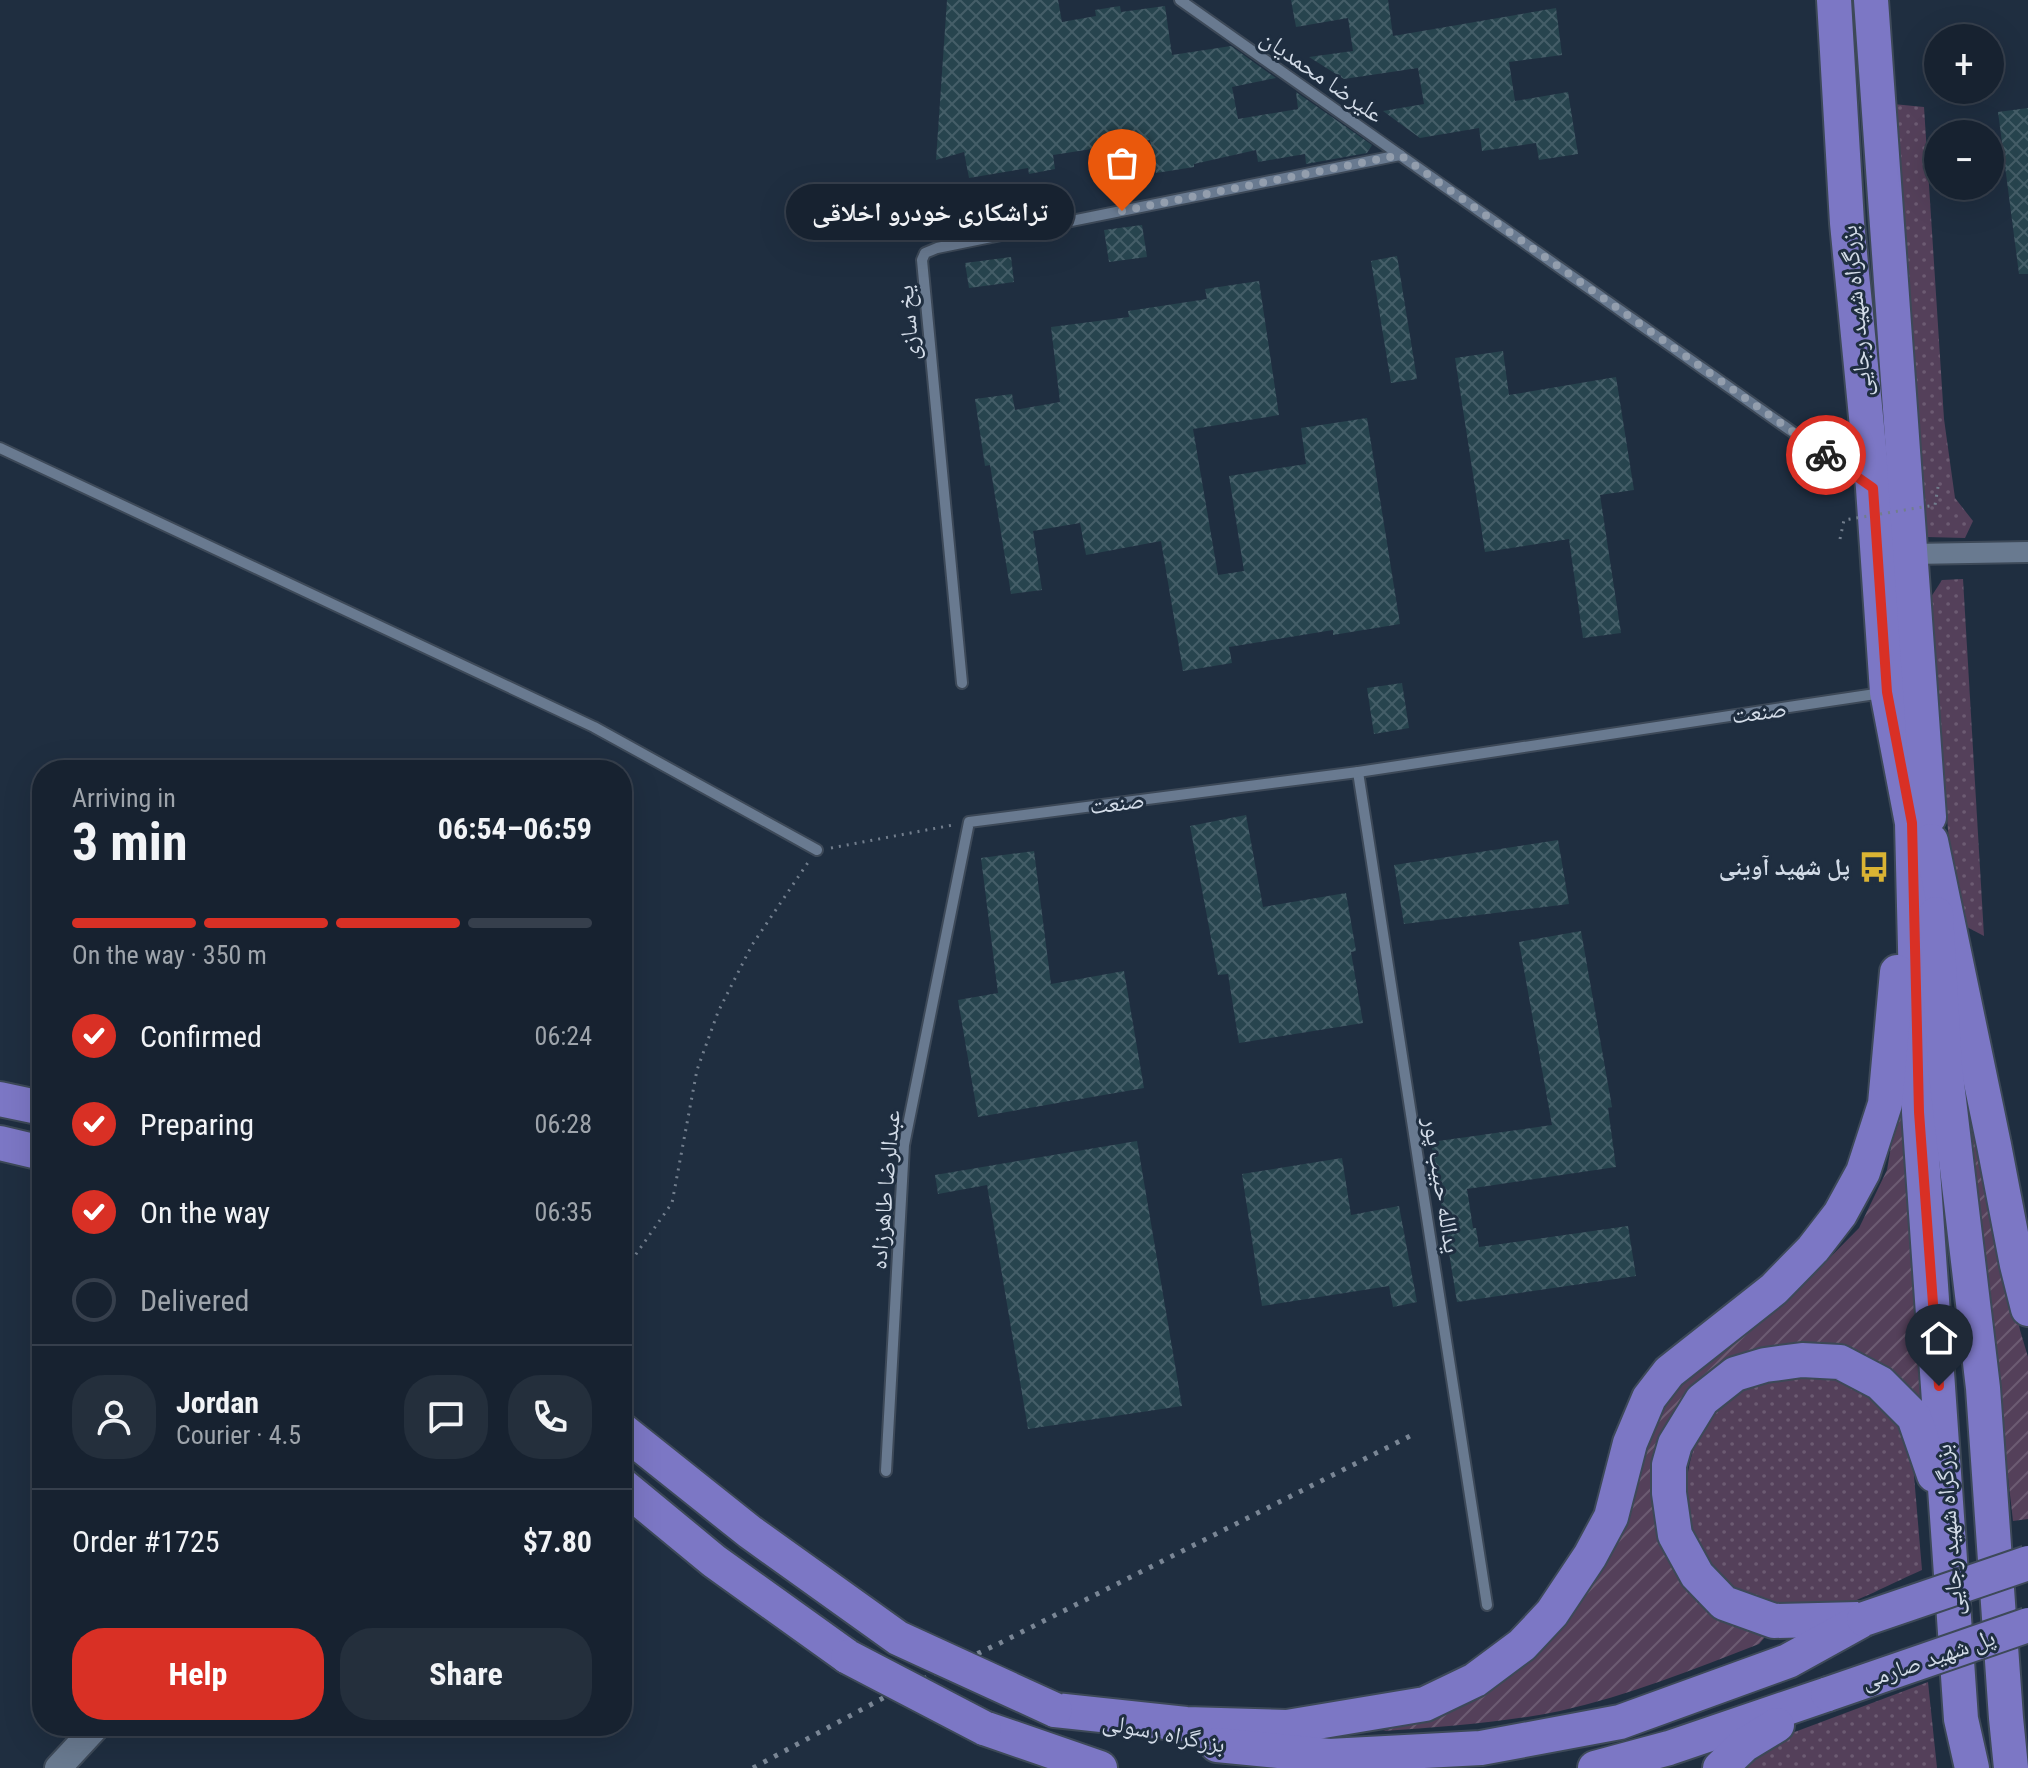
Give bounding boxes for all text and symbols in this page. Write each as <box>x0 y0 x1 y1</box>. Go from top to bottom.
street label: علیرضا محمدیان <box>1255 23 1389 129</box>
map controls <box>1924 24 2004 200</box>
button: + <box>1924 24 2004 104</box>
button: − <box>1924 120 2004 200</box>
pin <box>1088 129 1156 211</box>
icon: bag <box>1100 141 1144 185</box>
callout: تراشکاری خودرو اخلاقی <box>786 183 1074 239</box>
text: تراشکاری خودرو اخلاقی <box>812 197 1048 227</box>
street label: بزرگراه شهید رجایی <box>1835 224 1877 398</box>
street label: یخ سازی <box>891 284 926 362</box>
courier <box>1786 415 1866 495</box>
icon: bike <box>1804 433 1848 477</box>
street label: صنعت <box>1730 694 1788 730</box>
text: Arriving in <box>72 783 176 813</box>
street label: صنعت <box>1088 786 1146 820</box>
text: 06:54–06:59 <box>438 811 592 846</box>
text: 3 min <box>72 812 188 873</box>
bus stop icon: پل شهید آوینی <box>1857 850 1891 884</box>
place label: پل شهید آوینی <box>1719 853 1850 881</box>
text: On the way · 350 m <box>72 940 267 970</box>
icon: check <box>72 1014 116 1058</box>
text: Confirmed <box>140 1019 262 1054</box>
text: 06:24 <box>535 1021 592 1051</box>
icon: check <box>72 1102 116 1146</box>
text: Preparing <box>140 1107 254 1142</box>
text: 06:28 <box>535 1109 592 1139</box>
street label: عبدالرضا طاهرزاده <box>864 1109 906 1271</box>
street label: یدالله حبیب پور <box>1417 1114 1467 1255</box>
icon: check <box>72 1190 116 1234</box>
text: On the way <box>140 1195 270 1230</box>
text: 06:35 <box>535 1197 592 1227</box>
text: Delivered <box>140 1283 249 1318</box>
pin <box>1905 1304 1973 1386</box>
icon: home <box>1917 1316 1961 1360</box>
button: person <box>72 1375 156 1459</box>
button: chat <box>404 1375 488 1459</box>
button: phone <box>508 1375 592 1459</box>
text: Jordan <box>176 1385 259 1420</box>
text: Courier · 4.5 <box>176 1420 301 1450</box>
street label: بزرگراه شهید رجایی <box>1929 1443 1969 1617</box>
text: Order #1725 <box>72 1524 220 1559</box>
text: $7.80 <box>523 1524 592 1559</box>
street label: پل شهید صارمی <box>1857 1623 1999 1695</box>
button: Help <box>72 1628 324 1720</box>
button: Share <box>340 1628 592 1720</box>
street label: بزرگراه رسولی <box>1100 1707 1228 1759</box>

